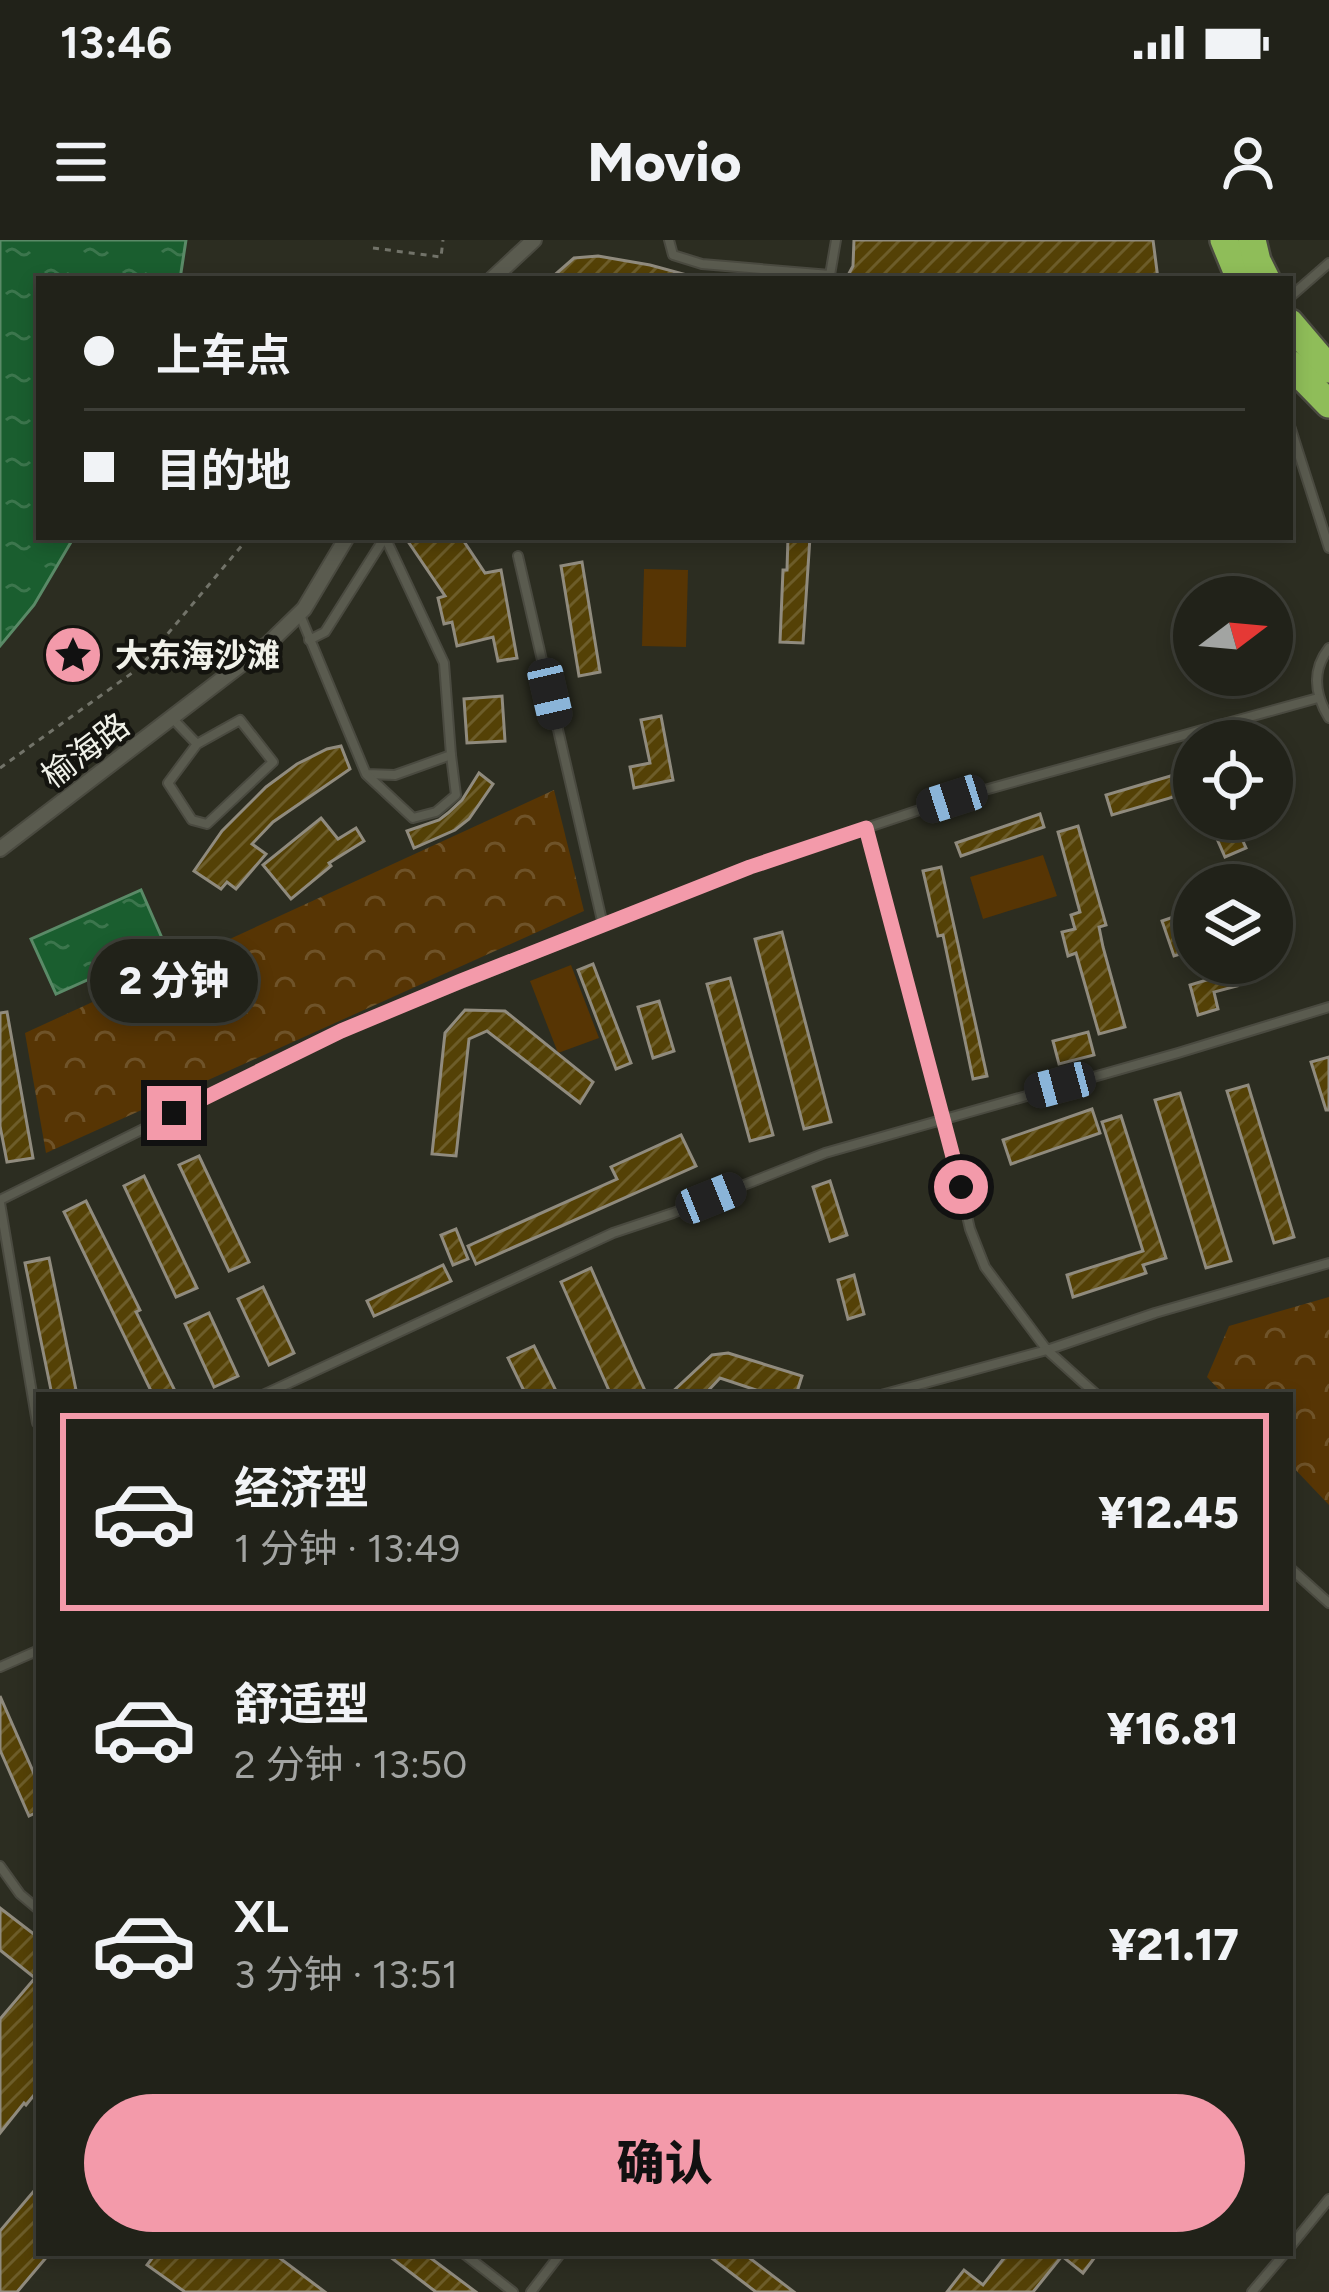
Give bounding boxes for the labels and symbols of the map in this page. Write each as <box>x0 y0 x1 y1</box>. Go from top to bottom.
north arrow <box>1173 576 1293 696</box>
place icon: 大东海沙滩 <box>42 624 104 686</box>
place label: 大东海沙滩 <box>115 636 280 675</box>
car <box>524 655 576 733</box>
street label: 榆海路 <box>34 705 137 796</box>
car <box>912 771 992 827</box>
callout: 2 分钟 <box>90 939 258 1023</box>
car <box>1021 1058 1099 1112</box>
route end <box>147 1086 201 1140</box>
route start <box>934 1160 988 1214</box>
car <box>671 1168 751 1228</box>

